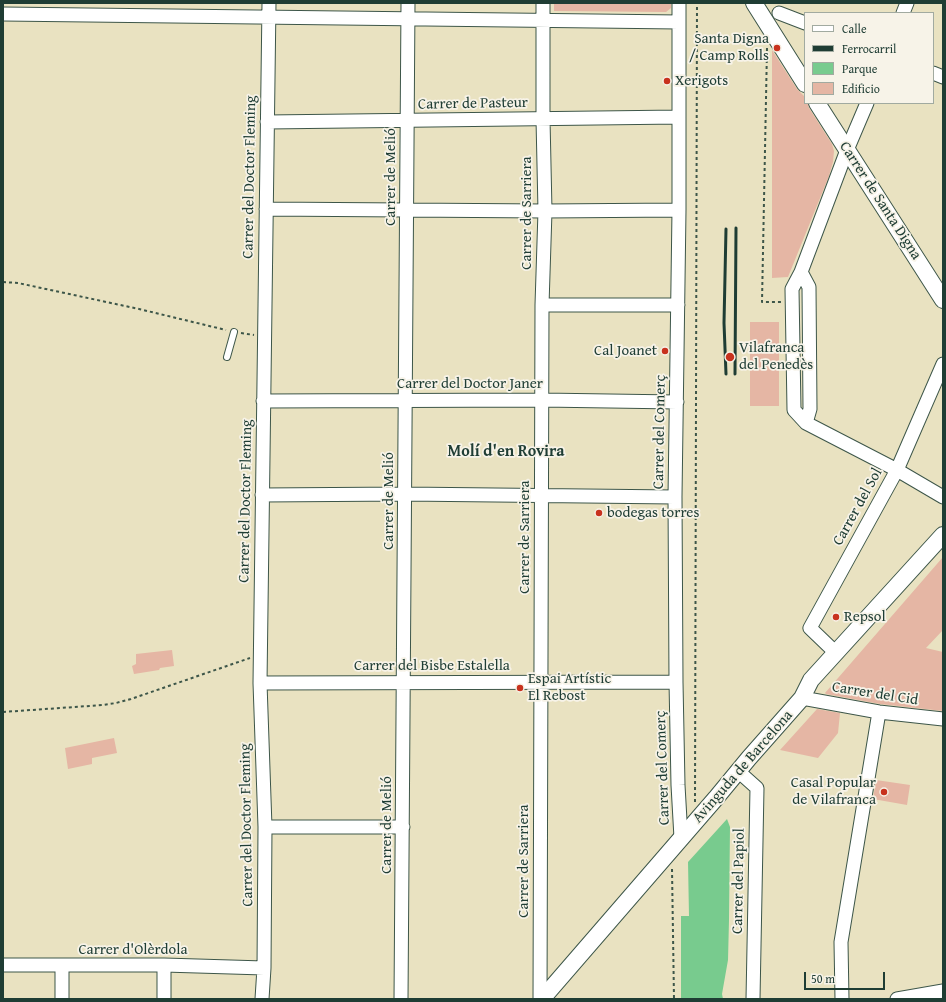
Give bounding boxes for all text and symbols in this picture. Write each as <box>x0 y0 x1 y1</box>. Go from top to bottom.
legend <box>804 12 934 104</box>
text: Calle <box>842 20 867 37</box>
place label: Santa Digna / Camp Rolls <box>689 30 769 65</box>
text: Ferrocarril <box>842 40 896 57</box>
marker: Santa Digna / Camp Rolls <box>772 43 782 53</box>
text: Parque <box>842 60 877 77</box>
place label: Xerigots <box>675 72 728 90</box>
marker: Xerigots <box>662 76 672 86</box>
text: Edificio <box>842 80 880 97</box>
street label: Carrer de Pasteur <box>418 94 528 114</box>
street label: Carrer del Doctor Fleming <box>240 95 260 259</box>
street label: Carrer de Melió <box>382 128 400 226</box>
street label: Carrer de Santa Digna <box>835 139 925 263</box>
street label: Carrer de Sarriera <box>518 156 536 270</box>
place label: Vilafranca del Penedès <box>739 339 813 374</box>
place label: Cal Joanet <box>594 342 657 360</box>
marker: Cal Joanet <box>660 346 670 356</box>
marker: Vilafranca del Penedès <box>724 351 736 363</box>
street label: Carrer del Doctor Janer <box>397 375 543 393</box>
street label: Carrer del Comerç <box>650 375 670 489</box>
street label: Carrer del Doctor Fleming <box>236 419 256 583</box>
district label: Molí d'en Rovira <box>448 442 564 462</box>
street label: Carrer de Melió <box>380 452 398 550</box>
street label: Carrer del Sol <box>829 465 887 549</box>
street label: Carrer de Sarriera <box>516 480 534 594</box>
place label: bodegas torres <box>607 504 699 522</box>
marker: bodegas torres <box>594 508 604 518</box>
place label: Repsol <box>844 608 886 626</box>
marker: Repsol <box>831 612 841 622</box>
street label: Carrer del Bisbe Estalella <box>354 657 510 675</box>
place label: Espai Artístic El Rebost <box>528 670 611 705</box>
street label: Carrer del Cid <box>831 678 919 710</box>
marker: Espai Artístic El Rebost <box>515 683 525 693</box>
street label: Avinguda de Barcelona <box>689 707 797 827</box>
street label: Carrer del Comerç <box>652 711 674 825</box>
street label: Carrer del Doctor Fleming <box>237 743 257 907</box>
place label: Casal Popular de Vilafranca <box>791 774 876 809</box>
street label: Carrer de Melió <box>378 776 396 874</box>
marker: Casal Popular de Vilafranca <box>879 787 889 797</box>
street label: Carrer de Sarriera <box>515 804 533 918</box>
street label: Carrer del Papiol <box>729 828 749 934</box>
street label: Carrer d'Olèrdola <box>78 941 188 959</box>
scale bar <box>806 964 887 990</box>
text: 50 m <box>811 970 835 987</box>

